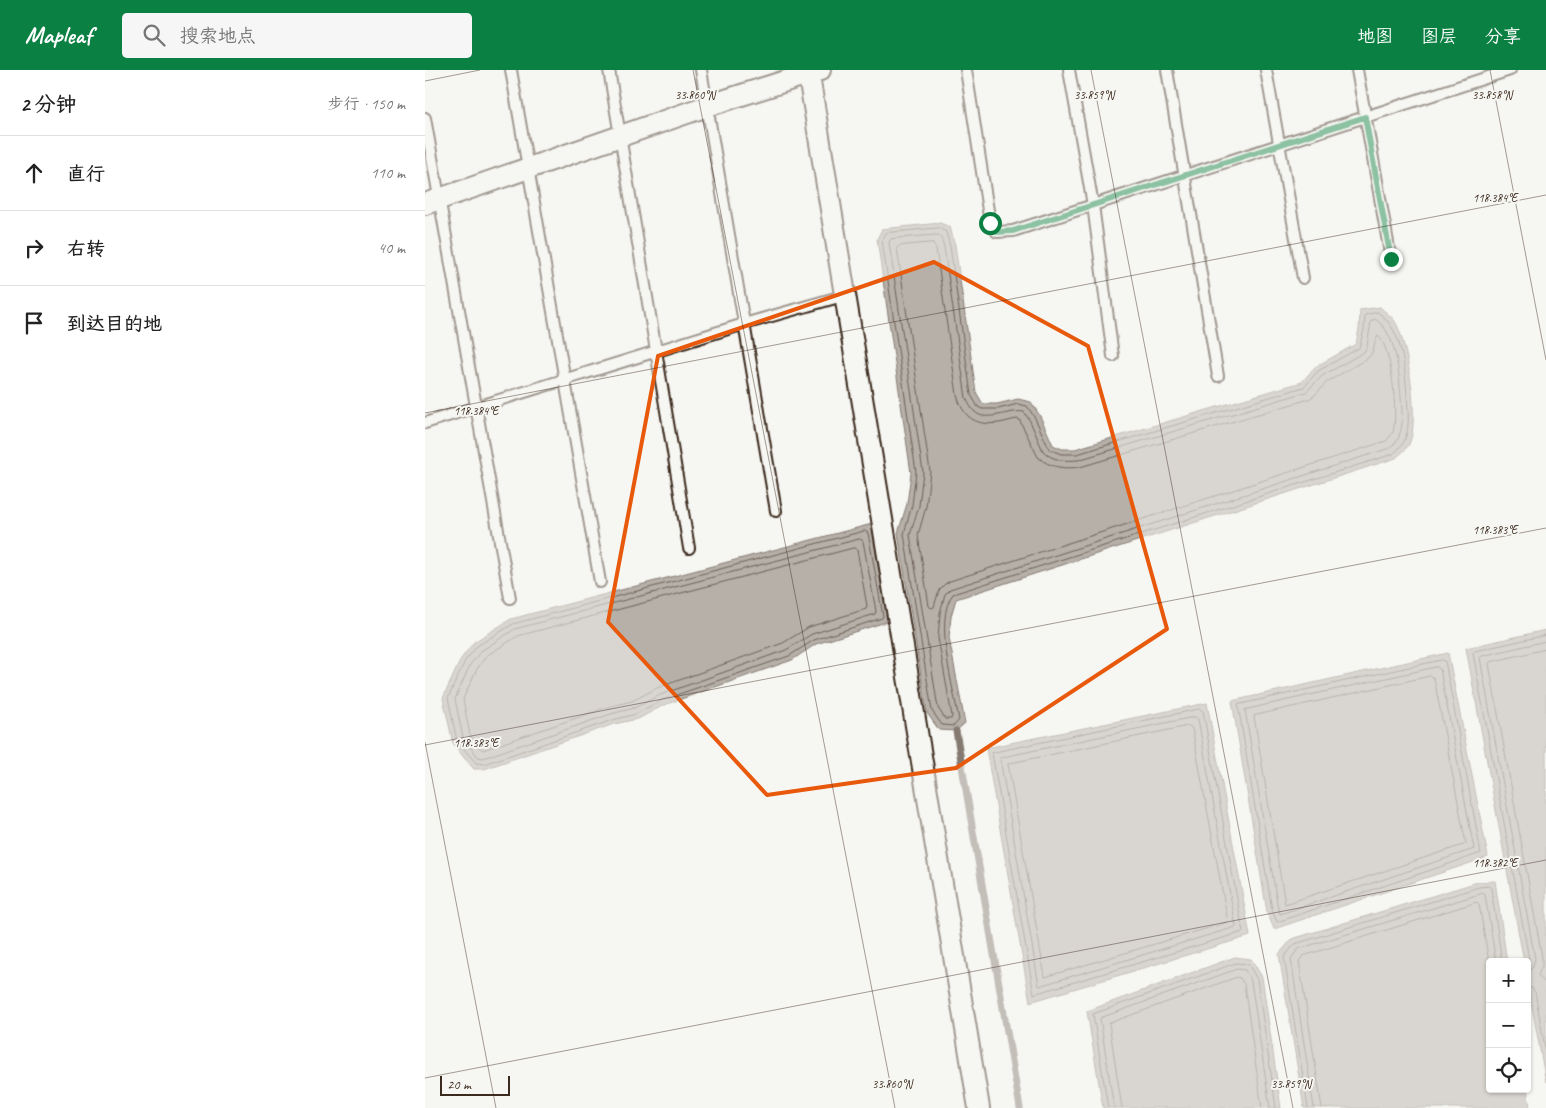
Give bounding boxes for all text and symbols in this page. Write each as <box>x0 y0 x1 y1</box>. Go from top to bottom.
search box <box>122 13 472 58</box>
text: Mapleaf <box>25 20 92 50</box>
icon: search <box>140 21 168 49</box>
text: 搜索地点 <box>180 24 256 48</box>
text: 地图 <box>1357 25 1393 47</box>
text: 图层 <box>1421 25 1457 47</box>
text: 分享 <box>1485 25 1521 47</box>
text: 33.860°N <box>675 87 717 103</box>
text: 33.859°N <box>1074 87 1116 103</box>
text: 33.858°N <box>1472 87 1514 103</box>
text: 2 分钟 <box>20 91 77 117</box>
text: 步行 · 150 m <box>328 94 405 114</box>
icon: ahead <box>20 159 48 187</box>
text: 直行 <box>67 162 105 186</box>
text: 110 m <box>371 163 405 183</box>
text: 118.384°E <box>1473 190 1519 206</box>
route start <box>979 212 1002 235</box>
icon: right <box>20 234 48 262</box>
text: 右转 <box>67 237 105 261</box>
text: 40 m <box>378 238 405 258</box>
route end <box>1380 248 1403 271</box>
icon: arrive <box>20 309 48 337</box>
text: 到达目的地 <box>67 312 162 336</box>
text: 118.384°E <box>454 403 500 419</box>
text: 118.383°E <box>1473 522 1519 538</box>
text: 118.383°E <box>454 735 500 751</box>
text: 118.382°E <box>1473 855 1519 871</box>
map controls <box>1486 958 1531 1093</box>
button: + <box>1486 958 1531 1003</box>
button: − <box>1486 1003 1531 1048</box>
button: locate <box>1486 1048 1531 1093</box>
scale bar <box>440 1073 510 1096</box>
text: 20 m <box>447 1076 471 1093</box>
text: 33.860°N <box>872 1076 914 1092</box>
text: 33.859°N <box>1271 1076 1313 1092</box>

